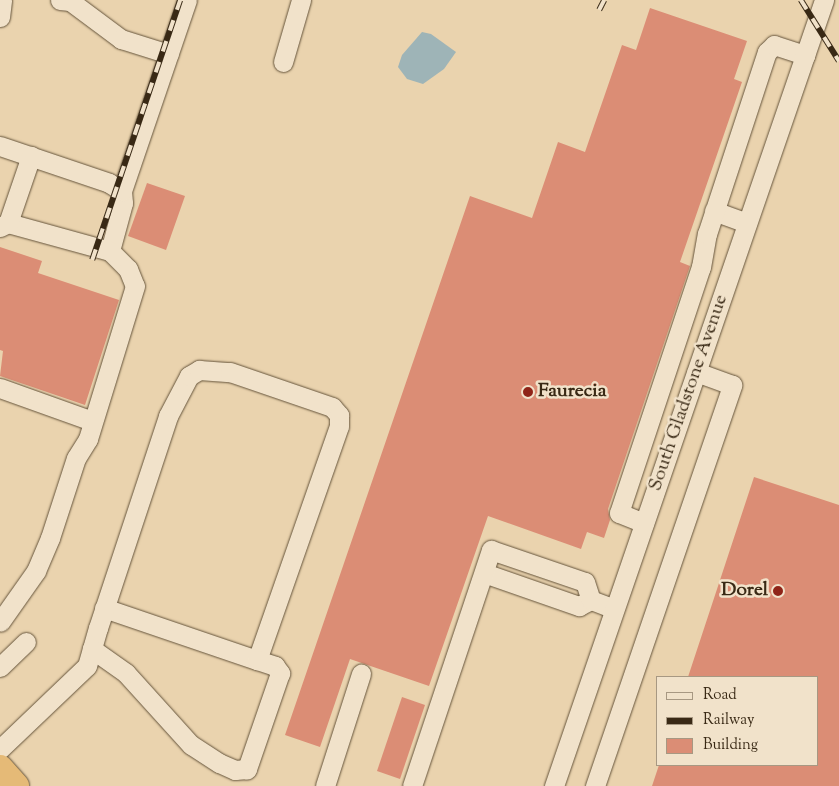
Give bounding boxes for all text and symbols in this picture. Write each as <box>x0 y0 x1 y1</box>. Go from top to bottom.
street label: South Gladstone Avenue <box>645 292 733 494</box>
place label: Faurecia <box>538 381 606 403</box>
marker: Faurecia <box>522 386 534 398</box>
place label: Dorel <box>721 580 768 602</box>
marker: Dorel <box>772 585 784 597</box>
legend <box>656 676 819 766</box>
text: Road <box>703 685 737 706</box>
text: Railway <box>703 710 754 731</box>
text: Building <box>703 735 758 756</box>

